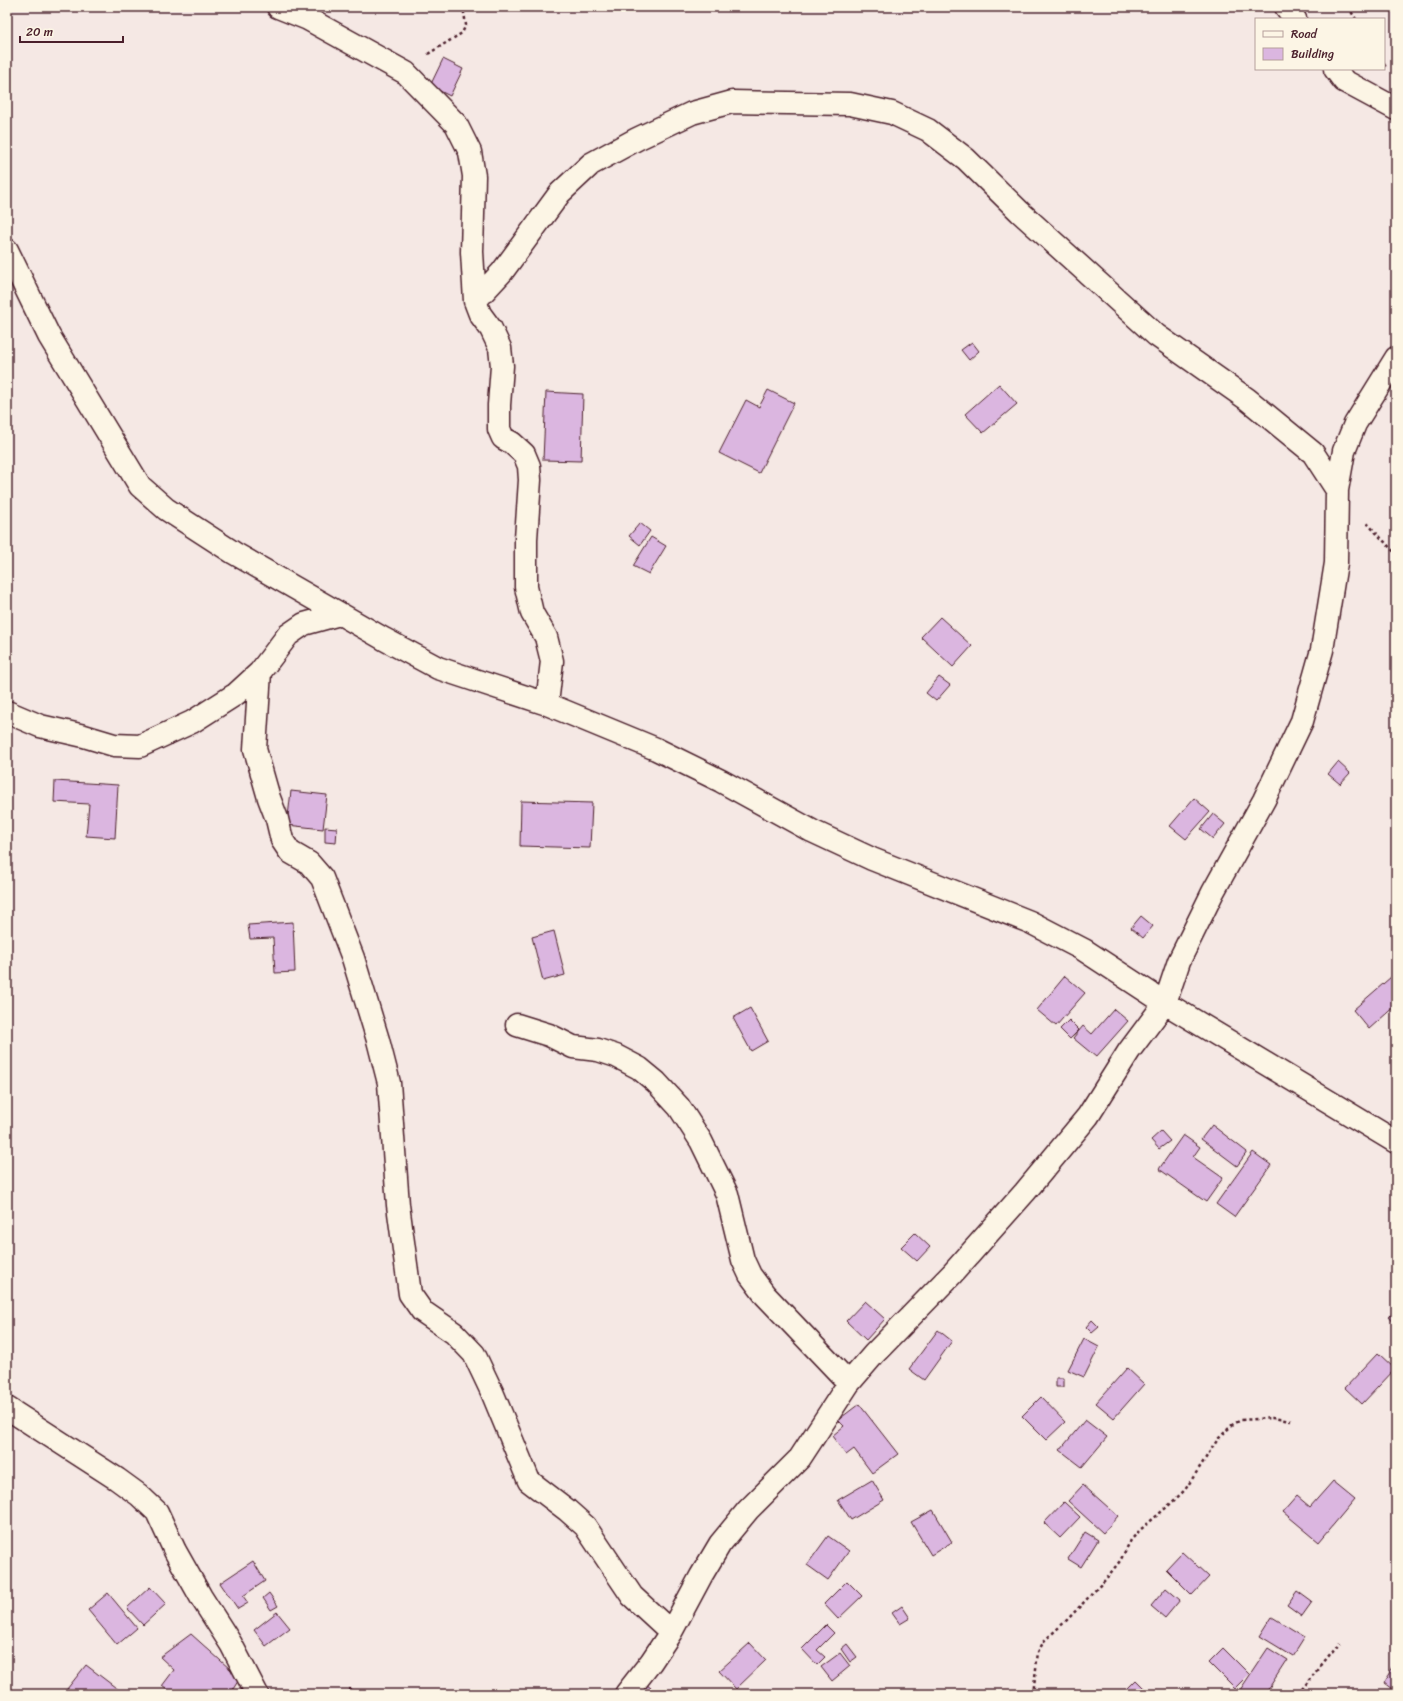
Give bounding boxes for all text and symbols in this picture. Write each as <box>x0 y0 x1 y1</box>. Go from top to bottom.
scale bar <box>20 18 123 44</box>
legend <box>1255 18 1385 70</box>
text: 20 m <box>26 21 53 43</box>
text: Road <box>1291 23 1318 45</box>
text: Building <box>1291 43 1334 65</box>

